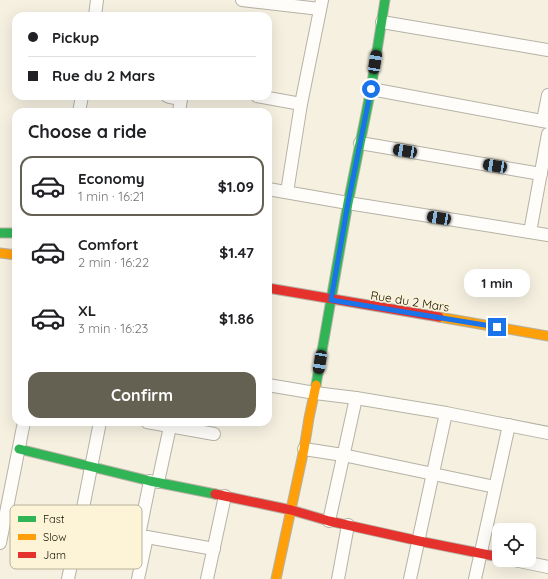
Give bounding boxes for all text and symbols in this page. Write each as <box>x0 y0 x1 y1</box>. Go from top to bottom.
text: Pickup <box>52 28 99 47</box>
car <box>367 49 383 75</box>
text: Rue du 2 Mars <box>52 66 155 85</box>
route start <box>362 80 380 98</box>
text: Choose a ride <box>28 120 147 143</box>
car <box>392 143 418 159</box>
car <box>482 158 508 174</box>
icon: car <box>30 168 66 204</box>
text: Economy <box>78 169 145 188</box>
text: $1.09 <box>218 177 254 196</box>
text: 1 min · 16:21 <box>78 188 144 204</box>
car <box>426 210 452 226</box>
icon: car <box>30 234 66 270</box>
text: Comfort <box>78 235 139 254</box>
text: $1.47 <box>219 243 254 262</box>
text: 2 min · 16:22 <box>78 254 149 270</box>
callout: 1 min <box>464 269 530 297</box>
text: 1 min <box>481 275 513 291</box>
street label: Rue du 2 Mars <box>369 287 451 315</box>
icon: car <box>30 300 66 336</box>
text: XL <box>78 301 96 320</box>
text: $1.86 <box>219 309 254 328</box>
route end <box>488 318 506 336</box>
text: 3 min · 16:23 <box>78 320 148 336</box>
car <box>312 349 328 375</box>
button: Confirm <box>28 372 256 418</box>
legend <box>10 505 142 569</box>
text: Fast <box>43 512 65 526</box>
map controls <box>492 523 536 567</box>
button: locate <box>492 523 536 567</box>
text: Slow <box>43 530 67 544</box>
text: Jam <box>43 548 66 562</box>

